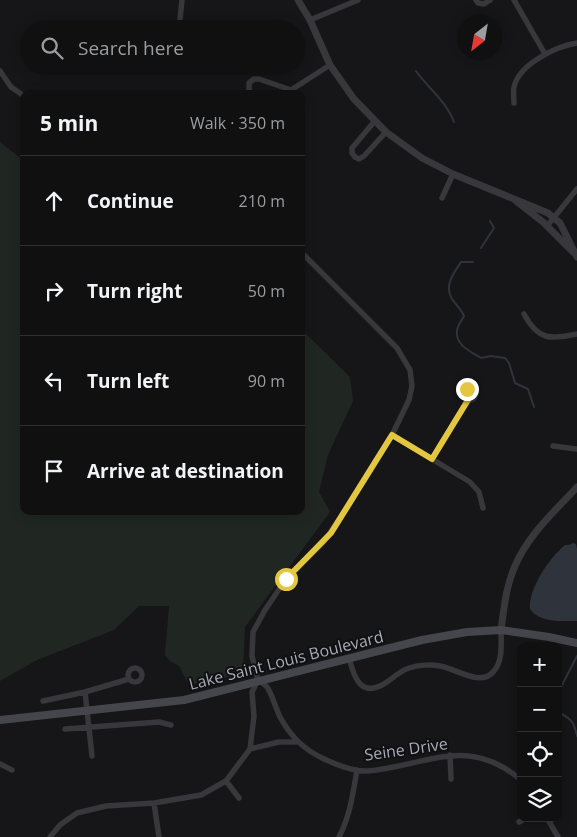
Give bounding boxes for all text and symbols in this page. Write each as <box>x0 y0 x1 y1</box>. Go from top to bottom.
north arrow <box>457 15 502 60</box>
search box <box>20 20 305 75</box>
icon: search <box>38 34 66 62</box>
text: Search here <box>78 35 184 61</box>
text: 5 min <box>40 109 98 137</box>
text: Walk · 350 m <box>190 112 285 134</box>
icon: ahead <box>40 187 68 215</box>
text: Continue <box>87 188 174 214</box>
text: 210 m <box>239 190 285 212</box>
icon: right <box>40 277 68 305</box>
text: Turn right <box>87 278 182 304</box>
text: 50 m <box>248 280 285 302</box>
icon: left <box>40 367 68 395</box>
text: Turn left <box>87 368 169 394</box>
text: 90 m <box>248 370 285 392</box>
route end <box>456 378 479 401</box>
icon: arrive <box>40 457 68 485</box>
text: Arrive at destination <box>87 458 284 484</box>
route start <box>275 568 298 591</box>
street label: Lake Saint Louis Boulevard <box>186 625 386 695</box>
map controls <box>517 642 562 822</box>
button: + <box>517 642 562 687</box>
button: − <box>517 687 562 732</box>
street label: Seine Drive <box>363 732 449 766</box>
button: locate <box>517 732 562 777</box>
button: layers <box>517 777 562 822</box>

